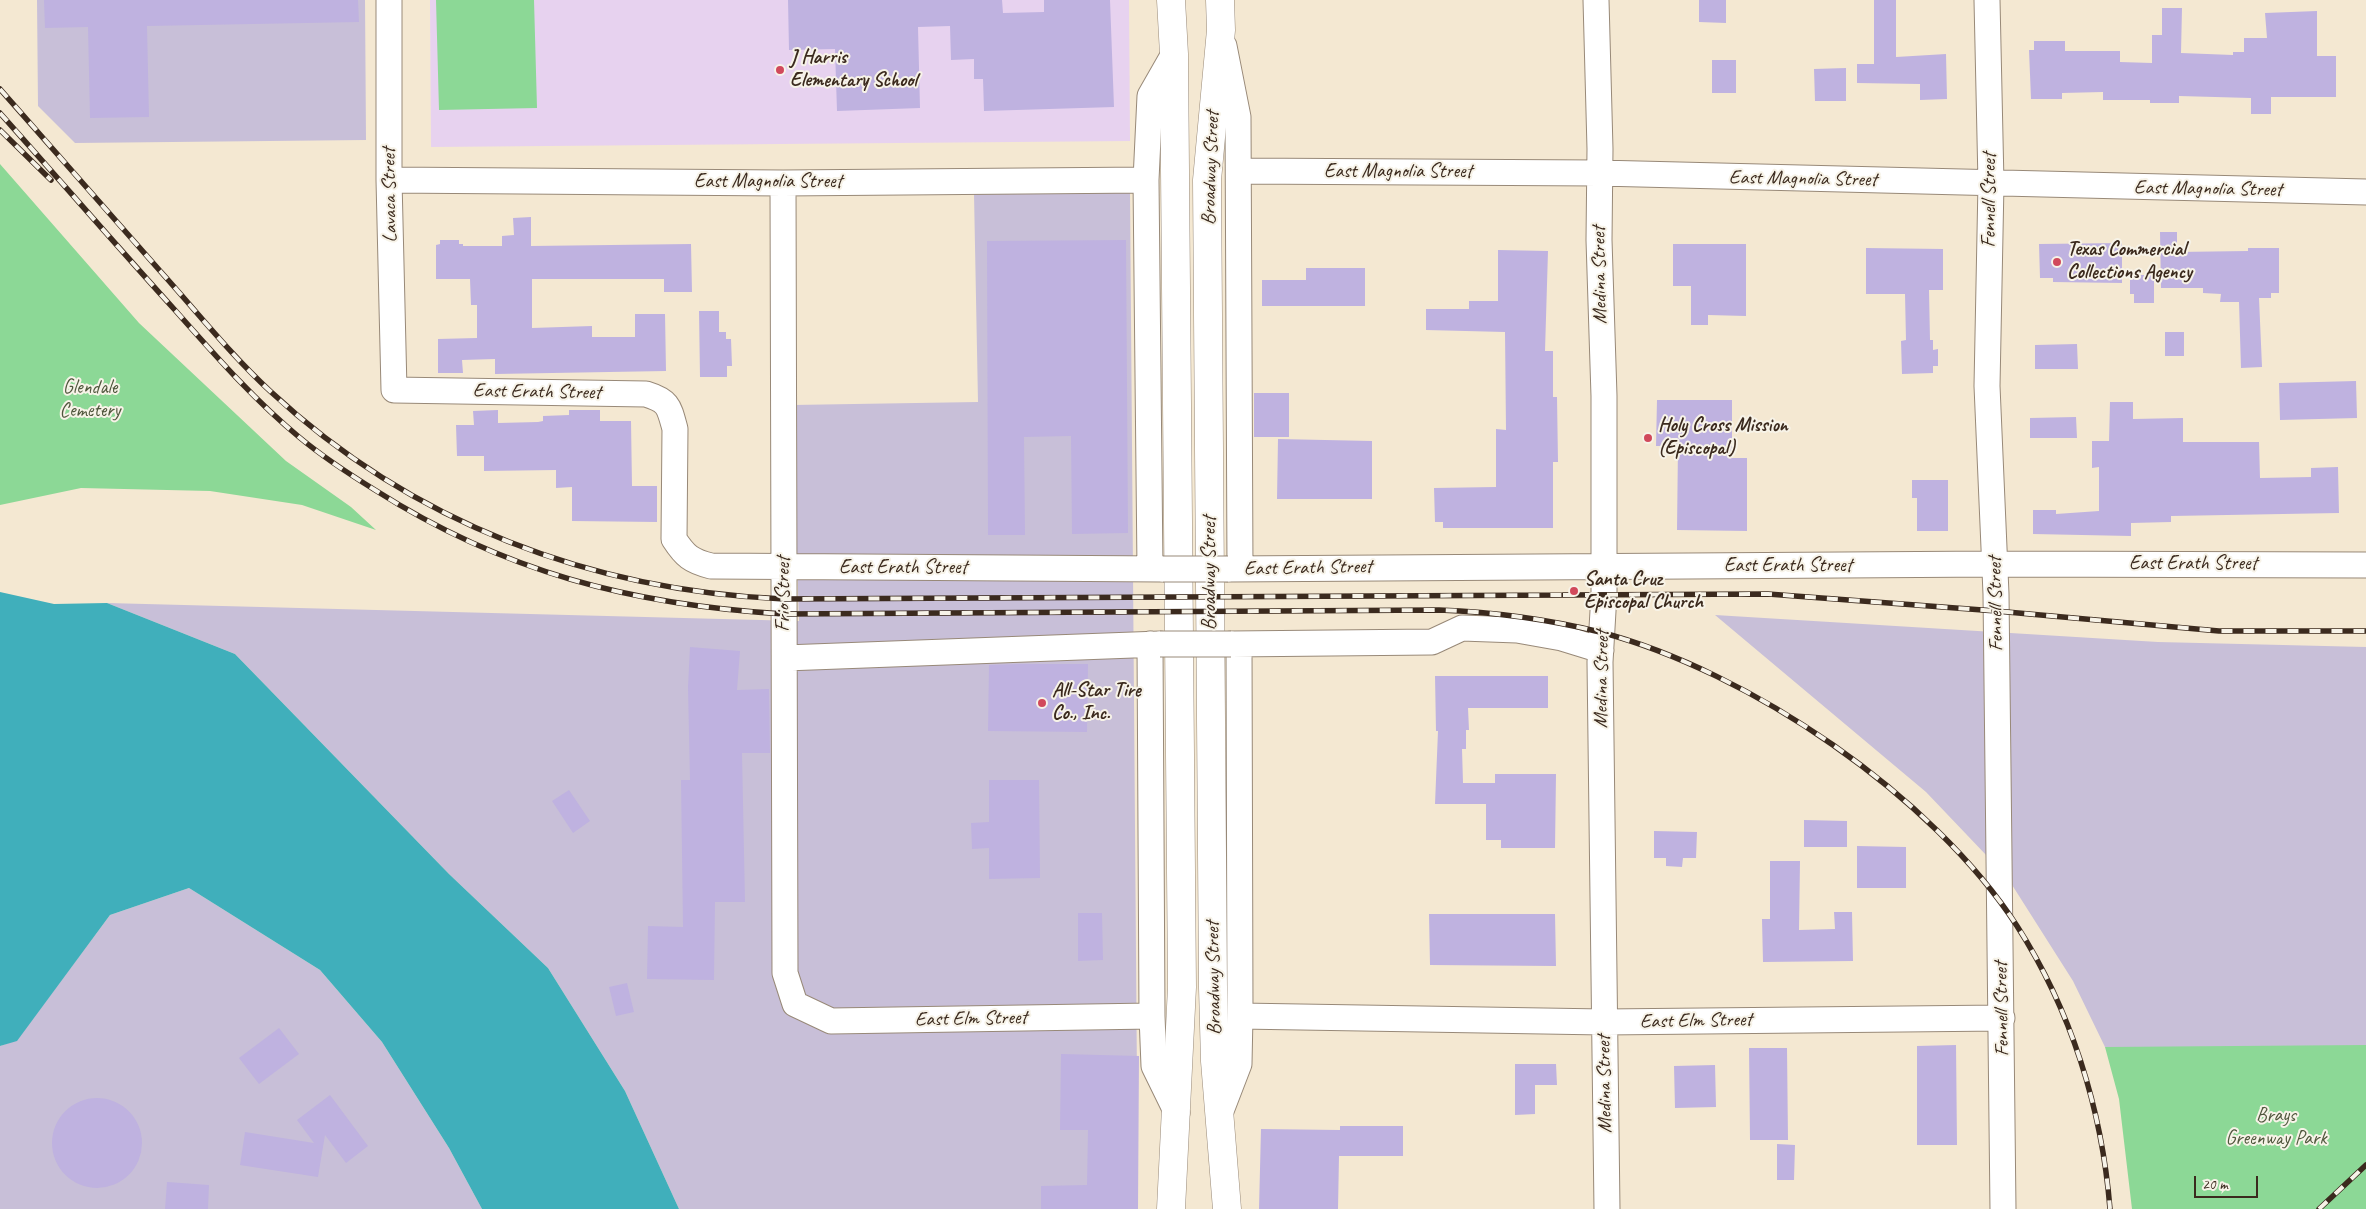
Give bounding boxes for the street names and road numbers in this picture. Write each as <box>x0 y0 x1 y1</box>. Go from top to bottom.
street label: Broadway Street <box>1197 110 1225 226</box>
street label: Lavaca Street <box>377 147 403 243</box>
street label: Fennell Street <box>1978 153 2002 247</box>
street label: East Magnolia Street <box>1324 160 1472 184</box>
street label: East Magnolia Street <box>1729 166 1877 192</box>
street label: East Magnolia Street <box>694 170 842 194</box>
street label: East Magnolia Street <box>2134 176 2282 202</box>
street label: Medina Street <box>1587 226 1613 324</box>
street label: East Erath Street <box>473 379 601 405</box>
street label: Broadway Street <box>1198 516 1222 630</box>
street label: East Erath Street <box>2129 552 2257 576</box>
street label: East Erath Street <box>1724 554 1852 578</box>
street label: East Erath Street <box>1244 555 1372 581</box>
street label: Frio Street <box>772 556 796 632</box>
street label: East Erath Street <box>839 556 967 580</box>
street label: Fennell Street <box>1983 556 2009 652</box>
street label: Medina Street <box>1589 630 1615 728</box>
street label: Broadway Street <box>1201 921 1227 1035</box>
street label: Fennell Street <box>1989 961 2015 1057</box>
street label: East Elm Street <box>915 1006 1027 1032</box>
street label: East Elm Street <box>1640 1008 1752 1034</box>
street label: Medina Street <box>1592 1035 1618 1133</box>

